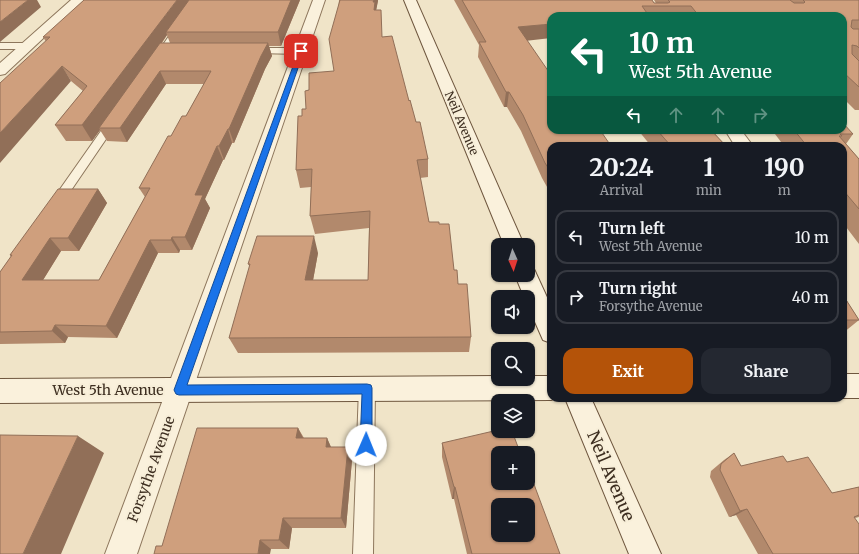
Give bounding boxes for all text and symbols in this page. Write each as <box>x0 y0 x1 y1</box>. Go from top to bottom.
text: 10 m <box>629 25 694 61</box>
icon: left <box>563 28 615 80</box>
pin <box>284 34 318 68</box>
icon: arrive <box>290 40 312 62</box>
text: West 5th Avenue <box>629 60 772 83</box>
street label: Neil Avenue <box>442 89 482 157</box>
icon: left <box>623 104 645 126</box>
icon: ahead <box>665 104 687 126</box>
icon: ahead <box>707 104 729 126</box>
icon: right <box>749 104 771 126</box>
text: 20:24 <box>589 152 654 183</box>
text: 1 <box>703 152 714 183</box>
text: 190 <box>764 152 805 183</box>
text: Arrival <box>600 182 643 199</box>
text: min <box>696 182 722 199</box>
text: m <box>778 182 791 199</box>
text: Turn left <box>599 219 665 238</box>
icon: left <box>565 226 587 248</box>
text: 10 m <box>795 228 829 247</box>
north arrow <box>491 238 535 282</box>
map controls <box>491 238 535 542</box>
text: West 5th Avenue <box>599 238 702 255</box>
text: Turn right <box>599 279 677 298</box>
icon: right <box>565 286 587 308</box>
text: 40 m <box>792 288 829 307</box>
button: sound <box>491 290 535 334</box>
text: Forsythe Avenue <box>599 298 703 315</box>
button: search <box>491 342 535 386</box>
button: Exit <box>563 348 693 394</box>
button: Share <box>701 348 831 394</box>
street label: West 5th Avenue <box>51 381 164 399</box>
button: layers <box>491 394 535 438</box>
street label: Forsythe Avenue <box>123 413 179 525</box>
position arrow <box>345 424 387 466</box>
street label: Neil Avenue <box>582 427 640 525</box>
button: + <box>491 446 535 490</box>
button: − <box>491 498 535 542</box>

